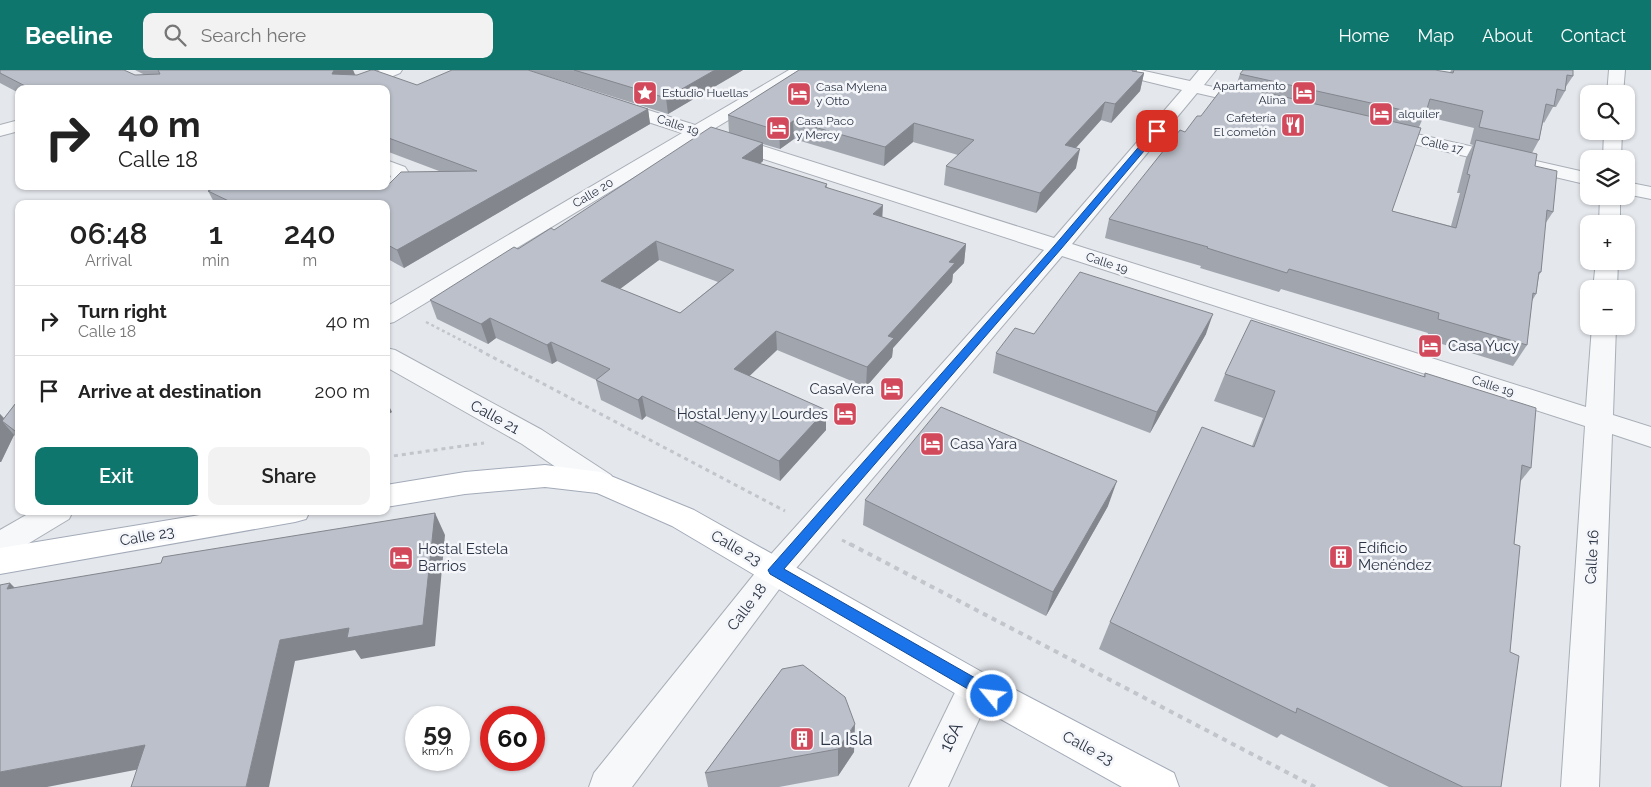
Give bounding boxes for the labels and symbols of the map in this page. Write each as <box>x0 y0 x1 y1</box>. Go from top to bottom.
place label: Apartamento Alina <box>1213 79 1286 107</box>
place icon: Estudio Huellas <box>632 80 658 106</box>
place label: Casa Mylena y Otto <box>816 80 887 108</box>
hotel icon: Apartamento Alina <box>1291 80 1317 106</box>
hotel icon: Casa Mylena y Otto <box>786 81 812 107</box>
place label: Estudio Huellas <box>662 86 749 100</box>
hotel icon: alquiler <box>1368 101 1394 127</box>
place label: alquiler <box>1398 107 1440 121</box>
pin <box>1136 110 1178 152</box>
place label: Cafetería El comelón <box>1214 111 1276 139</box>
street label: Calle 19 <box>655 112 701 138</box>
restaurant icon: Cafetería El comelón <box>1280 112 1306 138</box>
place label: Casa Paco y Mercy <box>796 114 854 142</box>
hotel icon: Casa Paco y Mercy <box>765 115 791 141</box>
street label: Calle 17 <box>1420 133 1465 157</box>
street label: Calle 20 <box>570 175 616 211</box>
street label: Calle 19 <box>1084 250 1130 276</box>
hotel icon: Casa Yucy <box>1417 333 1443 359</box>
place label: Casa Yucy <box>1448 337 1519 355</box>
street label: Calle 19 <box>1470 373 1516 399</box>
hotel icon: CasaVera <box>879 376 905 402</box>
place label: CasaVera <box>810 380 874 398</box>
street label: Calle 21 <box>467 396 523 438</box>
hotel icon: Hostal Jeny y Lourdes <box>832 401 858 427</box>
place label: Hostal Jeny y Lourdes <box>677 405 828 423</box>
hotel icon: Casa Yara <box>919 431 945 457</box>
place label: Casa Yara <box>950 435 1017 453</box>
street label: Calle 23 <box>118 522 176 550</box>
street label: Calle 23 <box>708 526 764 570</box>
street label: Calle 16 <box>1582 529 1602 585</box>
place label: Edificio Menéndez <box>1358 539 1432 574</box>
place label: Hostal Estela Barrios <box>418 540 508 575</box>
building icon: Edificio Menéndez <box>1328 544 1354 570</box>
hotel icon: Hostal Estela Barrios <box>388 545 414 571</box>
street label: Calle 18 <box>723 580 771 634</box>
position arrow <box>965 669 1017 721</box>
speed limit sign: 60 <box>480 706 545 771</box>
street label: 16A <box>934 718 967 755</box>
building icon: La Isla <box>789 726 815 752</box>
street label: Calle 23 <box>1059 727 1117 769</box>
place label: La Isla <box>820 728 873 749</box>

